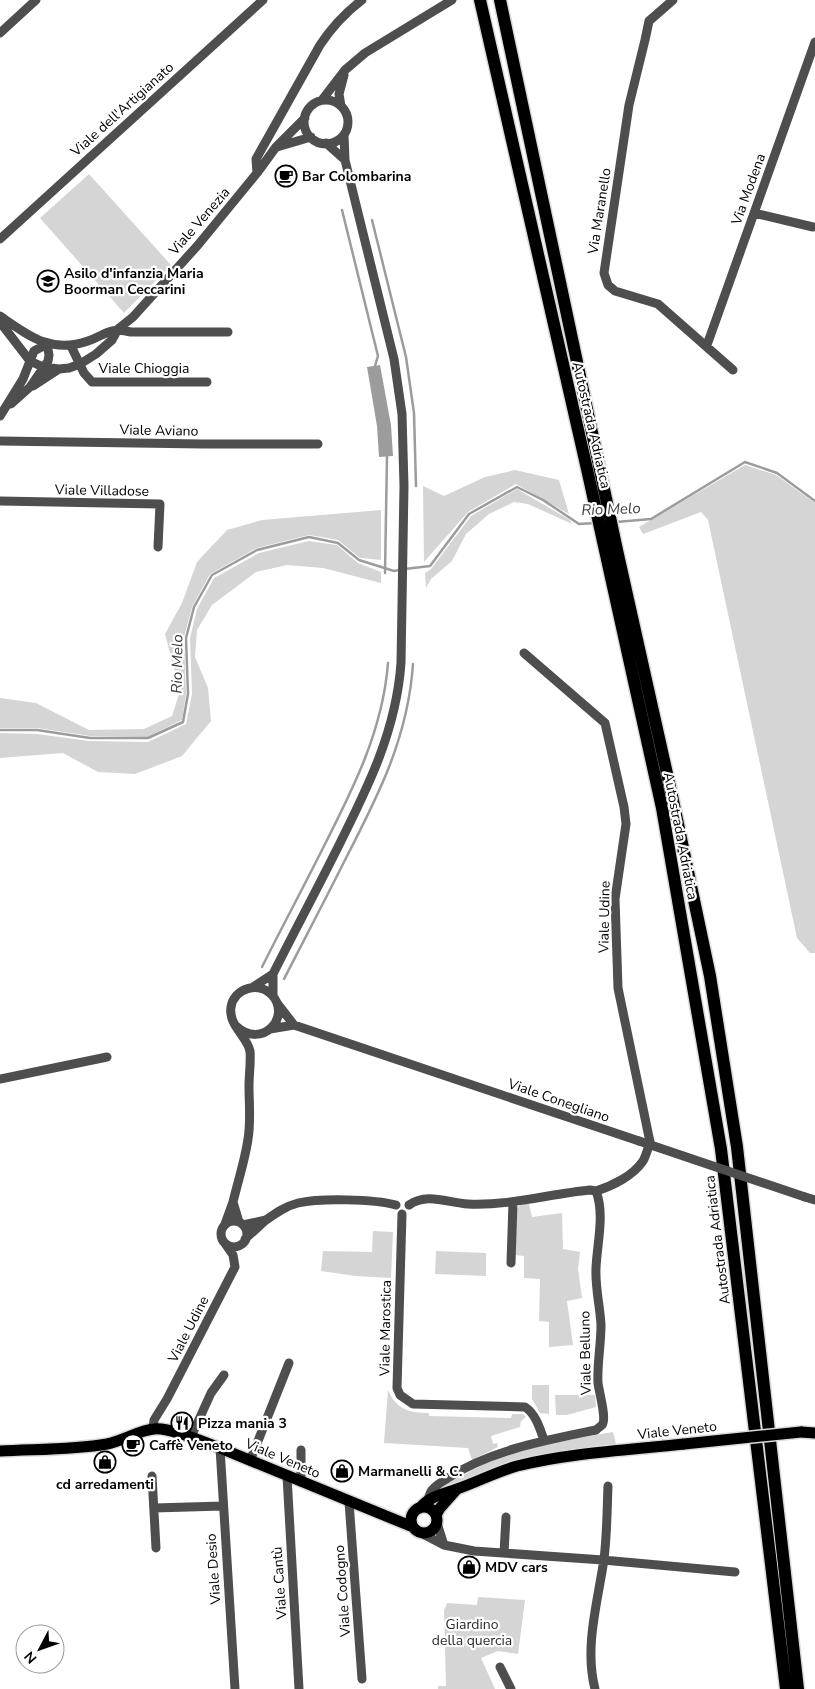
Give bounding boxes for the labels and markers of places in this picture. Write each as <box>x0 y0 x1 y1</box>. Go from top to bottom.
cafe icon: Bar Colombarina <box>274 164 298 188</box>
place label: Bar Colombarina <box>302 167 411 186</box>
place label: Asilo d'infanzia Maria Boorman Ceccarini <box>64 264 204 299</box>
school or university icon: Asilo d'infanzia Maria Boorman Ceccarini <box>36 269 60 293</box>
restaurant icon: Pizza mania 3 <box>170 1411 194 1435</box>
place label: Pizza mania 3 <box>198 1414 287 1433</box>
cafe icon: Caffè Veneto <box>121 1433 145 1457</box>
place label: Caffè Veneto <box>149 1436 233 1455</box>
shop icon: cd arredamenti <box>93 1450 117 1474</box>
shop icon: Marmanelli & C. <box>330 1459 354 1483</box>
place label: Marmanelli & C. <box>358 1462 462 1481</box>
place label: cd arredamenti <box>56 1475 154 1494</box>
shop icon: MDV cars <box>457 1555 481 1579</box>
place label: MDV cars <box>485 1558 548 1577</box>

